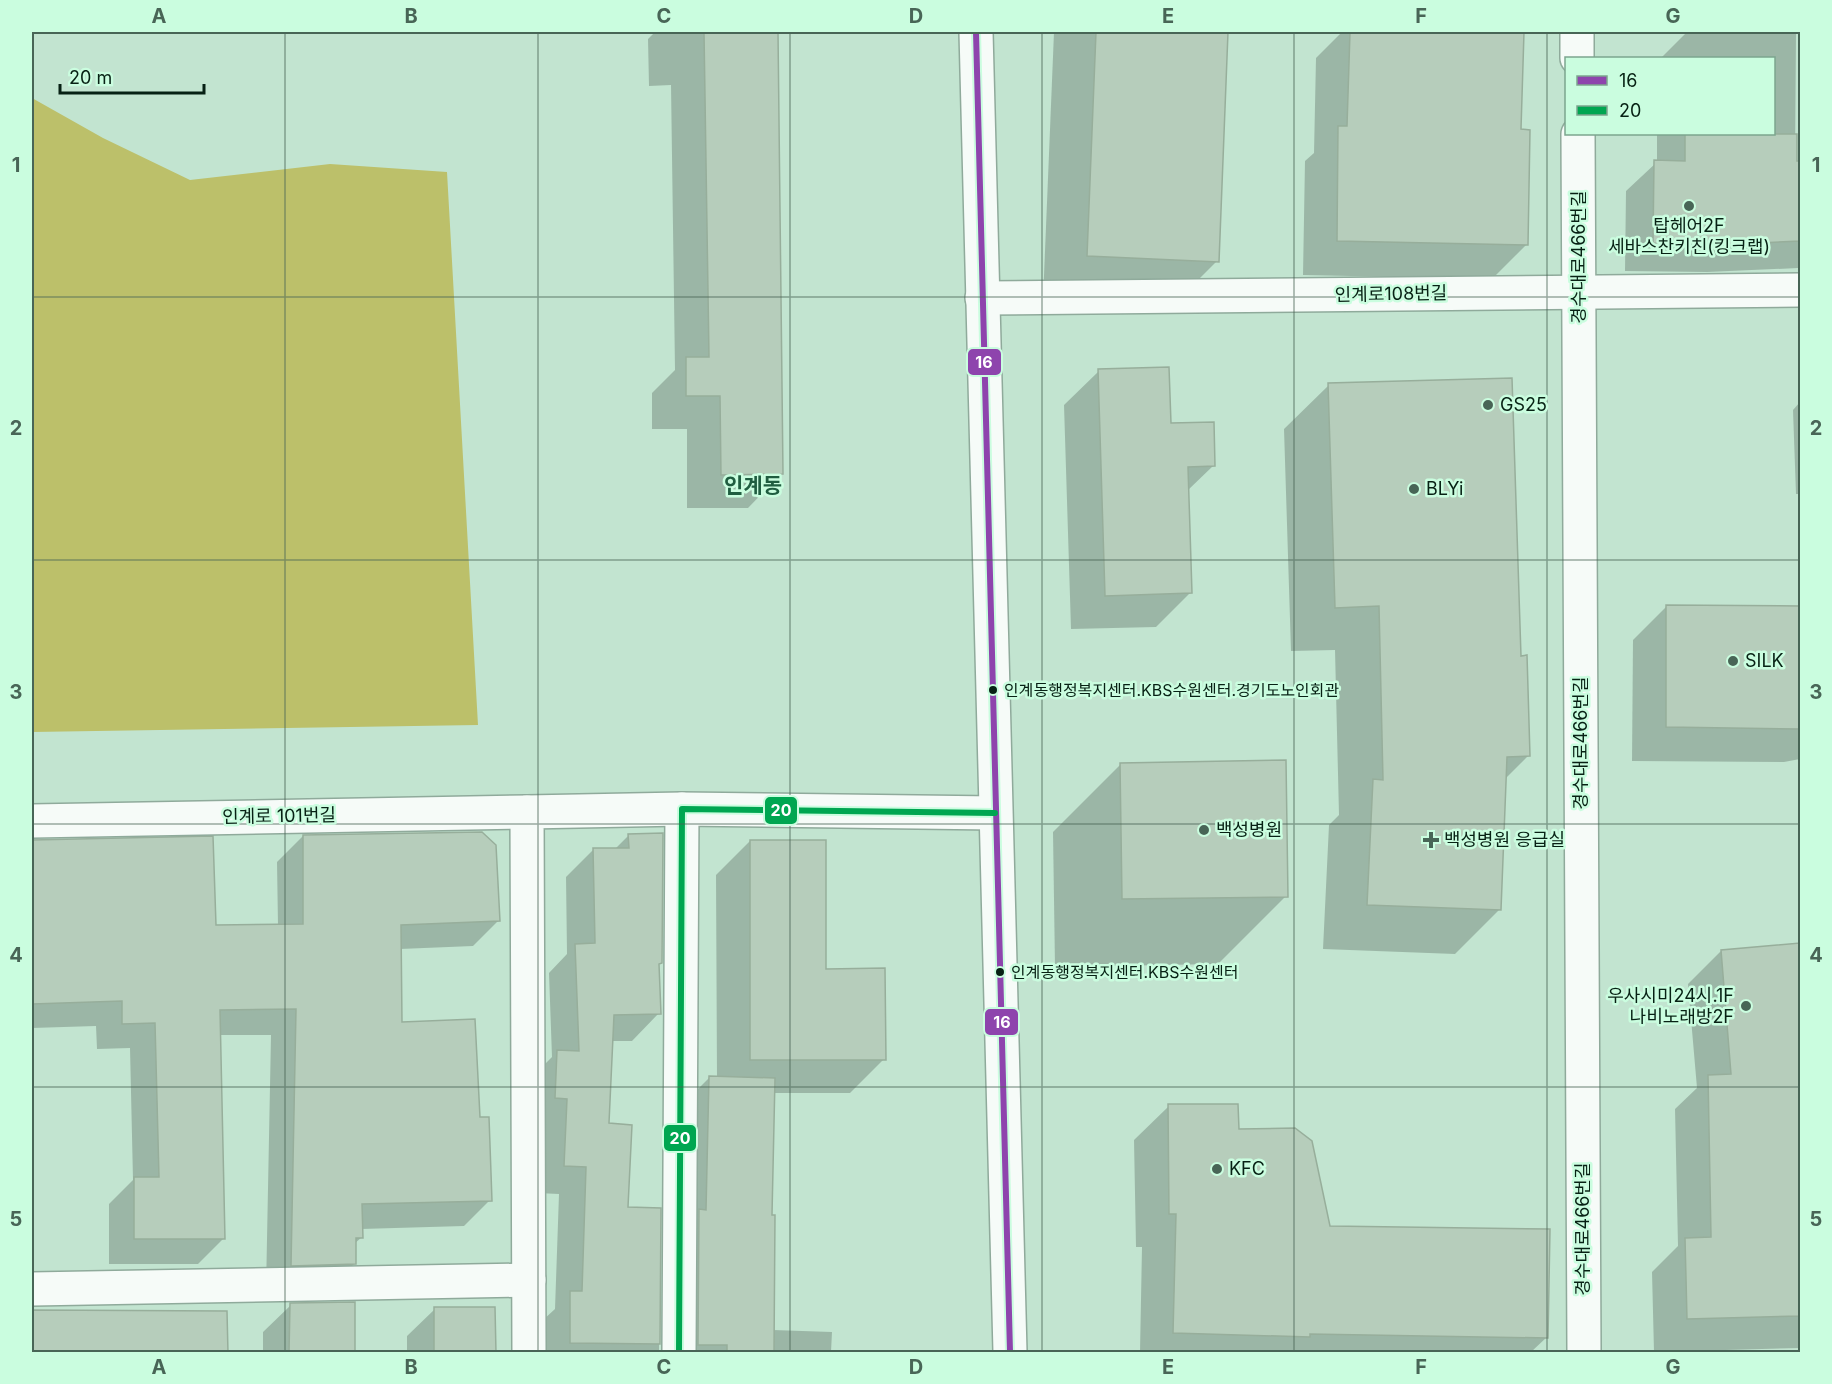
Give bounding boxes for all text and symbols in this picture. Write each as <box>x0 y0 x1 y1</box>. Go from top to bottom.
text: A <box>152 4 167 28</box>
text: B <box>404 4 418 28</box>
text: C <box>657 4 671 28</box>
text: D <box>909 4 923 28</box>
text: E <box>1162 4 1174 28</box>
text: F <box>1415 4 1427 28</box>
text: G <box>1665 4 1681 28</box>
scale bar <box>60 57 204 95</box>
legend <box>1565 57 1775 135</box>
text: 20 m <box>69 67 112 88</box>
text: 16 <box>1619 70 1637 91</box>
text: 20 <box>1619 100 1641 121</box>
text: 1 <box>12 153 20 177</box>
text: 1 <box>1812 153 1820 177</box>
street label: 경수대로466번길 <box>1568 190 1589 324</box>
marker: 탑헤어2F 세바스찬키친(킹크랩) <box>1682 199 1696 213</box>
place label: 탑헤어2F 세바스찬키친(킹크랩) <box>1608 215 1770 257</box>
street label: 인계로108번길 <box>1335 282 1447 305</box>
line badge: 16 <box>967 348 1002 376</box>
text: 16 <box>975 352 993 372</box>
place label: GS25 <box>1500 394 1547 415</box>
marker: GS25 <box>1481 398 1495 412</box>
text: 2 <box>10 416 22 440</box>
text: 2 <box>1810 416 1822 440</box>
district label: 인계동 <box>724 473 782 498</box>
place label: BLYi <box>1426 478 1463 499</box>
marker: BLYi <box>1407 482 1421 496</box>
place label: SILK <box>1745 650 1784 671</box>
marker: SILK <box>1726 654 1740 668</box>
street label: 경수대로466번길 <box>1570 676 1591 810</box>
text: 3 <box>10 680 22 704</box>
place label: 인계동행정복지센터.KBS수원센터.경기도노인회관 <box>1004 680 1339 700</box>
text: 3 <box>1810 680 1822 704</box>
marker: 인계동행정복지센터.KBS수원센터.경기도노인회관 <box>987 684 999 696</box>
line badge: 20 <box>764 796 798 825</box>
text: 20 <box>771 800 792 820</box>
street label: 인계로 101번길 <box>222 804 336 827</box>
place label: 백성병원 <box>1216 819 1282 840</box>
marker: 백성병원 <box>1197 823 1211 837</box>
place label: 백성병원 응급실 <box>1444 829 1565 850</box>
marker: 백성병원 응급실 <box>1422 831 1440 849</box>
text: 4 <box>9 943 23 967</box>
text: 4 <box>1809 943 1823 967</box>
place label: 인계동행정복지센터.KBS수원센터 <box>1011 962 1238 982</box>
marker: 인계동행정복지센터.KBS수원센터 <box>994 966 1006 978</box>
place label: 우사시미24시.1F 나비노래방2F <box>1607 985 1734 1027</box>
marker: 우사시미24시.1F 나비노래방2F <box>1739 999 1753 1013</box>
line badge: 16 <box>984 1008 1019 1036</box>
text: 16 <box>993 1012 1011 1032</box>
line badge: 20 <box>663 1124 697 1152</box>
text: 20 <box>670 1128 691 1148</box>
place label: KFC <box>1229 1158 1265 1179</box>
marker: KFC <box>1210 1162 1224 1176</box>
street label: 경수대로466번길 <box>1572 1162 1593 1296</box>
text: 5 <box>10 1207 22 1231</box>
text: 5 <box>1810 1207 1822 1231</box>
text: A <box>152 1355 167 1379</box>
text: B <box>404 1355 418 1379</box>
text: C <box>657 1355 671 1379</box>
text: D <box>909 1355 923 1379</box>
text: E <box>1162 1355 1174 1379</box>
text: F <box>1415 1355 1427 1379</box>
text: G <box>1665 1355 1681 1379</box>

